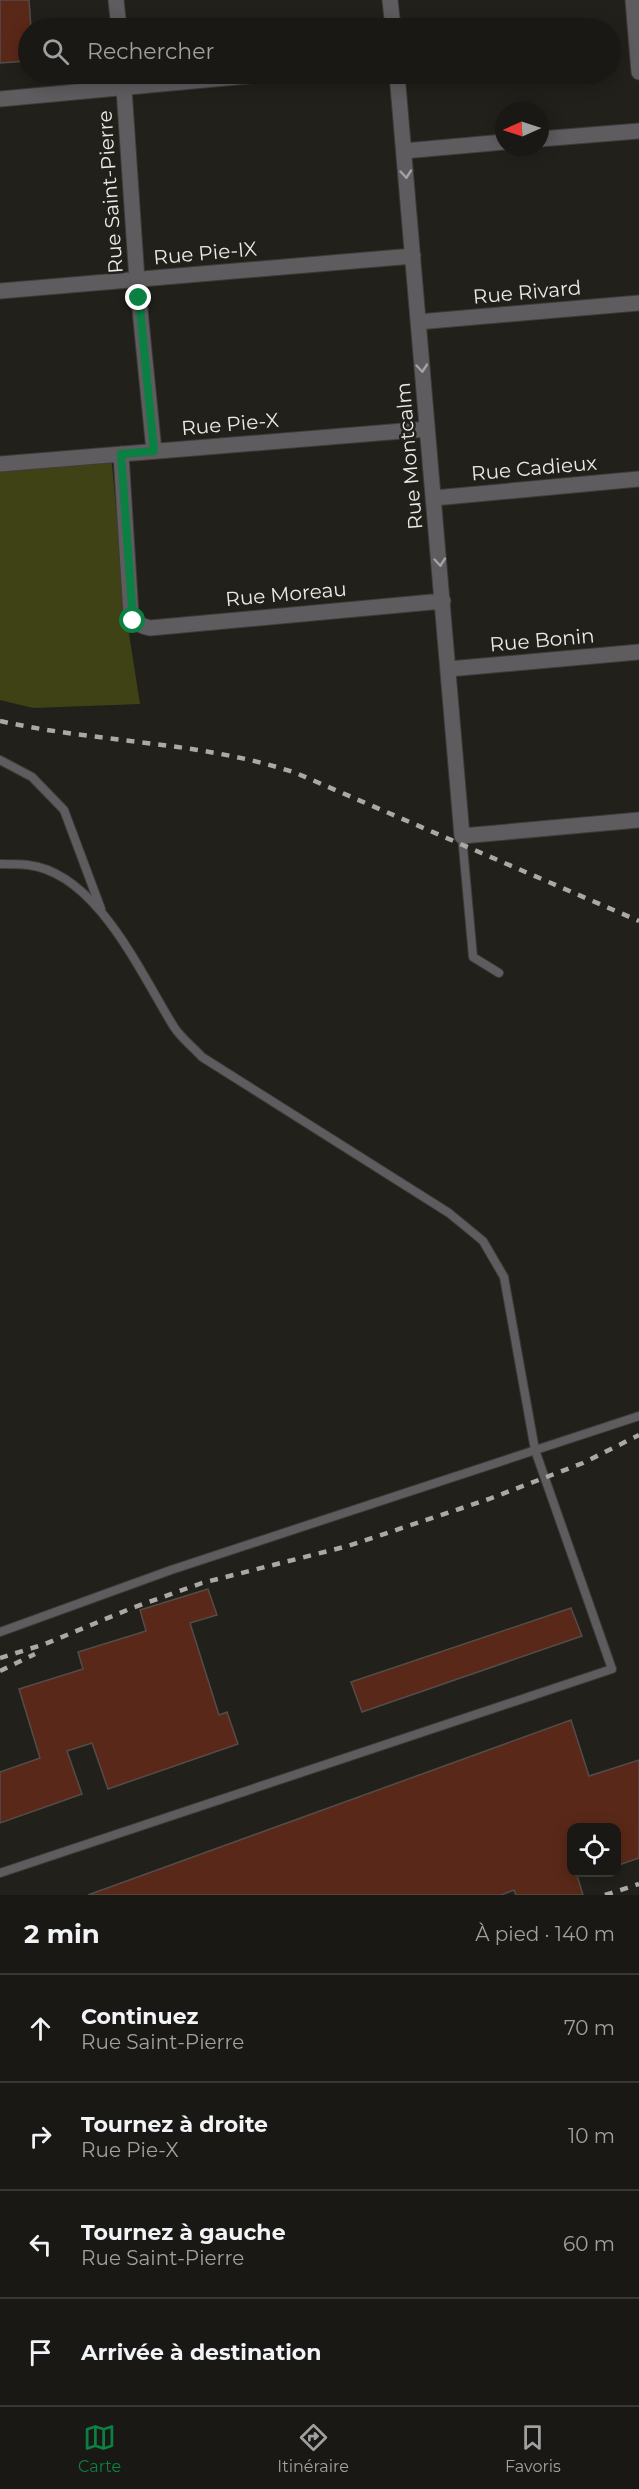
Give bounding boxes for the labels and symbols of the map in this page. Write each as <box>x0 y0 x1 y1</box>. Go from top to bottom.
north arrow <box>495 102 549 156</box>
street label: Rue Saint-Pierre <box>92 110 128 274</box>
one-way arrow <box>399 169 412 178</box>
street label: Rue Pie-IX <box>152 237 258 269</box>
street label: Rue Rivard <box>472 275 582 309</box>
route end <box>125 284 151 310</box>
one-way arrow <box>415 363 428 372</box>
street label: Rue Montcalm <box>391 381 427 531</box>
street label: Rue Pie-X <box>180 408 280 440</box>
street label: Rue Cadieux <box>470 451 598 485</box>
one-way arrow <box>433 558 446 567</box>
street label: Rue Moreau <box>224 577 348 611</box>
route start <box>119 607 145 633</box>
street label: Rue Bonin <box>489 623 595 657</box>

